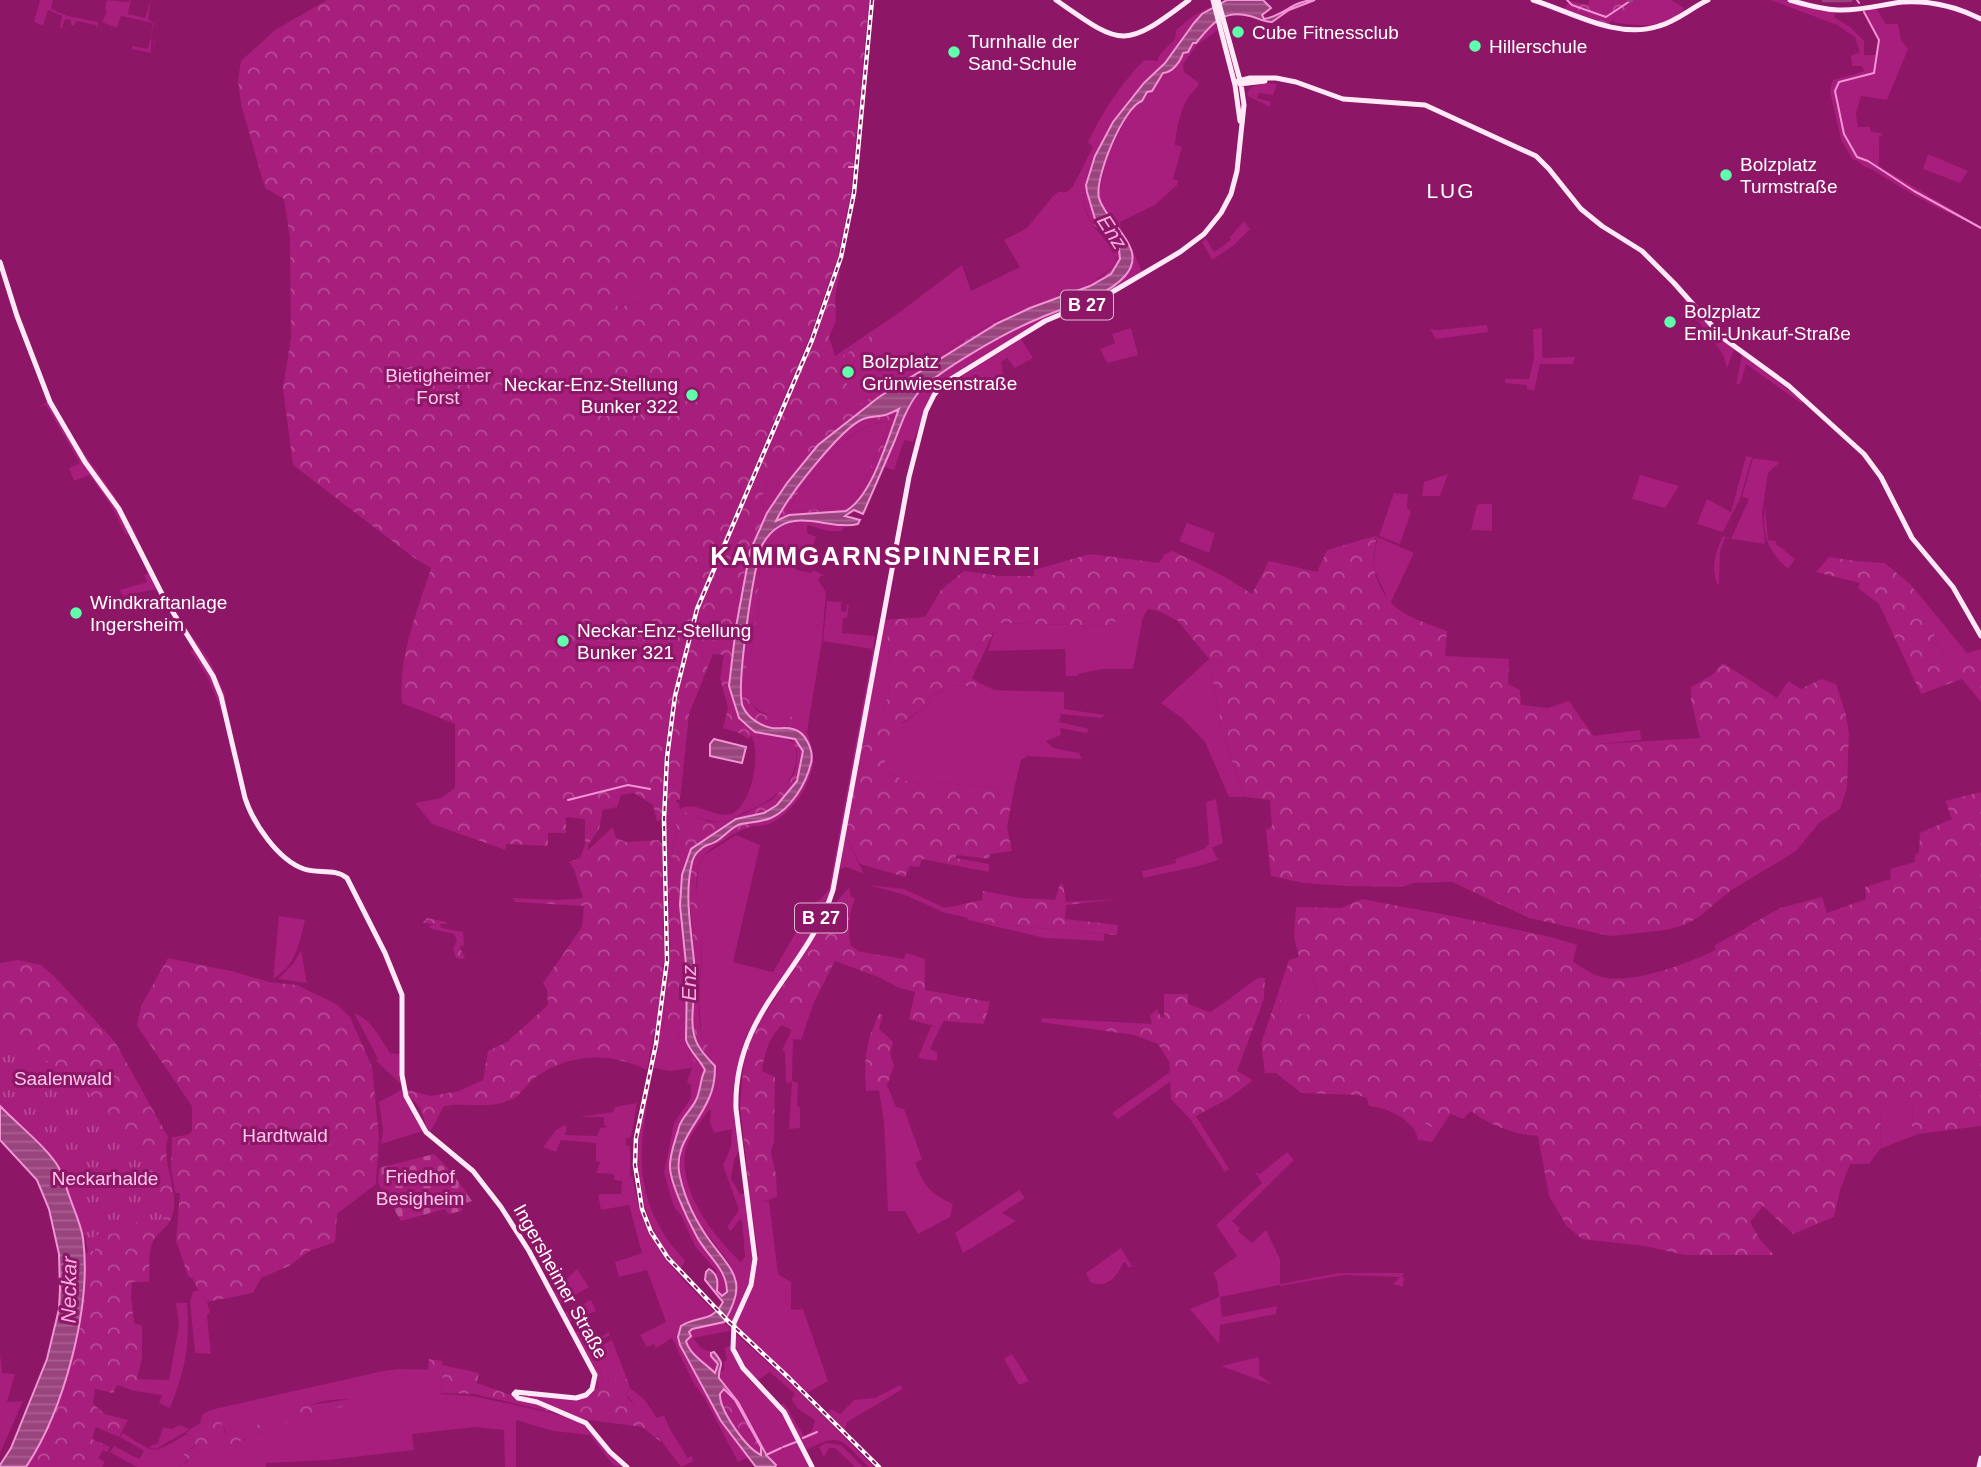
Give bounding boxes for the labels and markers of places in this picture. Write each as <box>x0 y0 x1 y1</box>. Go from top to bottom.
place label: Cube Fitnessclub <box>1252 22 1399 43</box>
marker: Cube Fitnessclub <box>1230 24 1246 40</box>
place label: Turnhalle der Sand-Schule <box>968 31 1080 74</box>
place label: Hillerschule <box>1489 36 1587 57</box>
marker: Hillerschule <box>1467 38 1483 54</box>
marker: Turnhalle der Sand-Schule <box>946 44 962 60</box>
place label: Bolzplatz Turmstraße <box>1740 154 1837 197</box>
marker: Bolzplatz Turmstraße <box>1718 167 1734 183</box>
place label: Bolzplatz Emil-Unkauf-Straße <box>1684 301 1851 344</box>
marker: Bolzplatz Emil-Unkauf-Straße <box>1662 314 1678 330</box>
place label: Bolzplatz Grünwiesenstraße <box>862 351 1017 394</box>
marker: Bolzplatz Grünwiesenstraße <box>840 364 856 380</box>
place label: Neckar-Enz-Stellung Bunker 322 <box>504 374 678 417</box>
marker: Neckar-Enz-Stellung Bunker 322 <box>684 387 700 403</box>
place label: Windkraftanlage Ingersheim <box>90 592 227 635</box>
marker: Windkraftanlage Ingersheim <box>68 605 84 621</box>
place label: Neckar-Enz-Stellung Bunker 321 <box>577 620 751 663</box>
marker: Neckar-Enz-Stellung Bunker 321 <box>555 633 571 649</box>

